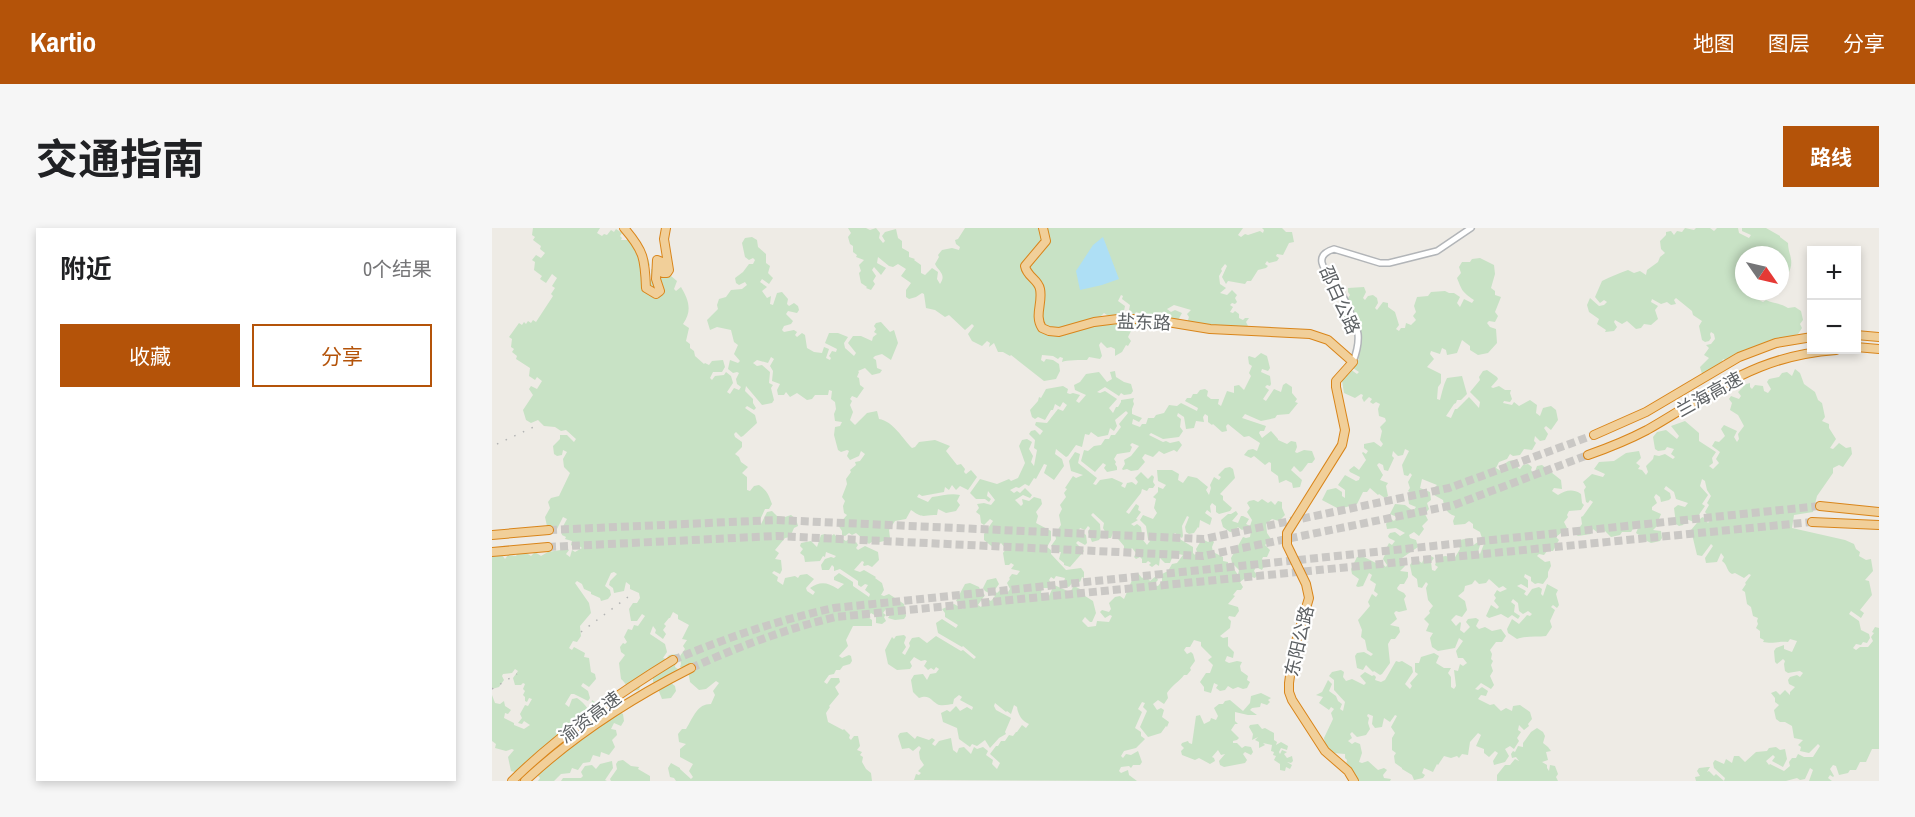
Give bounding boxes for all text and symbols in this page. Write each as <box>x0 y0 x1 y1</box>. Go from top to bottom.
text: Kartio <box>30 23 96 61</box>
text: 地图 <box>1693 29 1735 58</box>
text: 图层 <box>1768 29 1810 58</box>
text: 分享 <box>1843 29 1885 58</box>
button: 路线 <box>1783 126 1879 187</box>
text: 交通指南 <box>36 131 204 187</box>
north arrow <box>1735 246 1789 300</box>
map controls <box>1807 246 1861 354</box>
button: + <box>1807 246 1861 300</box>
text: 附近 <box>60 251 112 286</box>
text: 0个结果 <box>363 255 432 282</box>
street label: 邵白公路 <box>1314 262 1366 338</box>
button: − <box>1807 300 1861 354</box>
street label: 盐东路 <box>1117 309 1171 335</box>
button: 收藏 <box>60 324 240 387</box>
button: 分享 <box>252 324 432 387</box>
street label: 兰海高速 <box>1671 366 1747 422</box>
street label: 东阳公路 <box>1279 603 1319 679</box>
street label: 渝资高速 <box>554 685 626 749</box>

